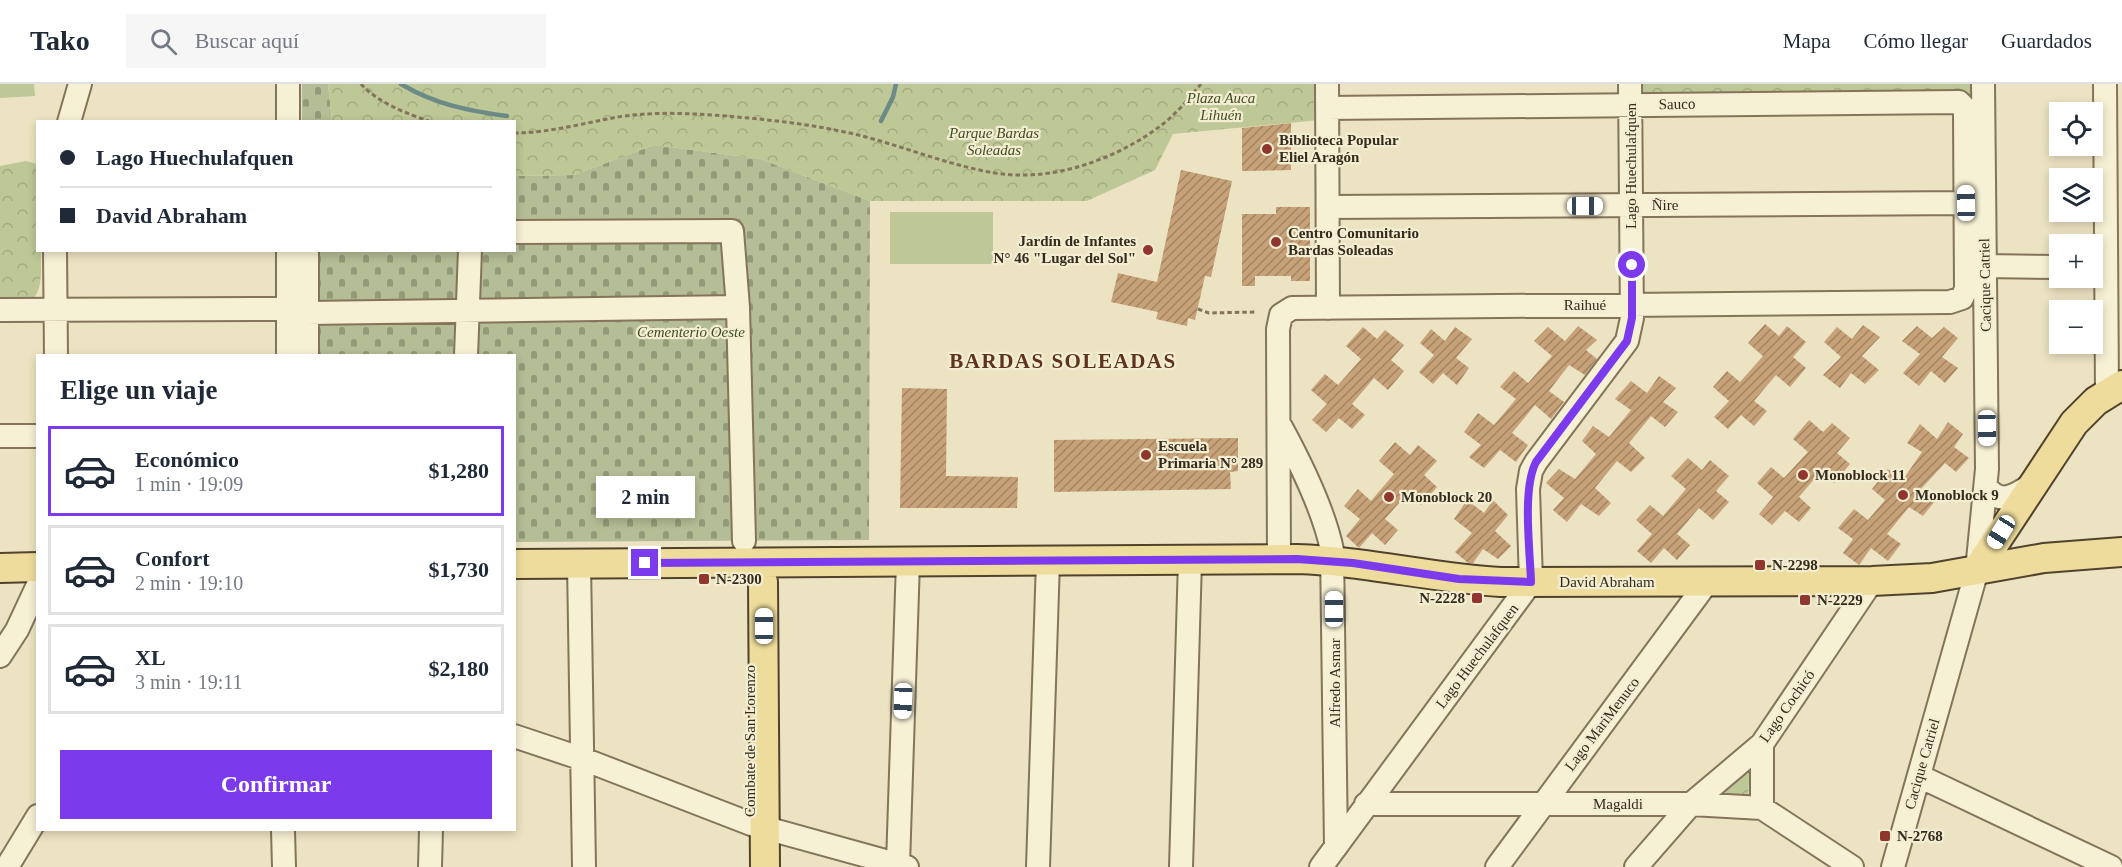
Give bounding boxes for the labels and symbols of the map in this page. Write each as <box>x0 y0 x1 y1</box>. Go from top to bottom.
park label: Plaza Auca Lihuén <box>1186 90 1255 123</box>
street label: Sauco <box>1659 96 1695 112</box>
street label: Lago Huechulafquen <box>1623 102 1639 229</box>
park label: Parque Bardas Soleadas <box>948 125 1039 158</box>
place label: Biblioteca Popular Eliel Aragón <box>1279 132 1399 165</box>
marker: Biblioteca Popular Eliel Aragón <box>1260 142 1274 156</box>
car <box>1957 185 1975 221</box>
car <box>1567 197 1603 215</box>
street label: Ñire <box>1652 197 1679 213</box>
place label: Centro Comunitario Bardas Soleadas <box>1288 225 1419 258</box>
place label: Jardín de Infantes N° 46 "Lugar del Sol" <box>994 233 1136 266</box>
marker: Centro Comunitario Bardas Soleadas <box>1269 235 1283 249</box>
street label: Cacique Catriel <box>1976 238 1994 332</box>
marker: Jardín de Infantes N° 46 "Lugar del Sol" <box>1141 243 1155 257</box>
route start <box>1618 251 1645 278</box>
street label: Raihué <box>1564 297 1607 313</box>
park label: Cementerio Oeste <box>637 324 745 340</box>
district label: BARDAS SOLEADAS <box>949 349 1177 373</box>
car <box>1978 410 1996 446</box>
place label: Escuela Primaria N° 289 <box>1158 438 1263 471</box>
marker: Escuela Primaria N° 289 <box>1139 448 1153 462</box>
place label: Monoblock 11 <box>1815 467 1905 483</box>
marker: Monoblock 11 <box>1796 468 1810 482</box>
callout: 2 min <box>596 476 694 518</box>
place label: Monoblock 9 <box>1915 487 1999 503</box>
marker: Monoblock 9 <box>1896 488 1910 502</box>
place label: Monoblock 20 <box>1401 489 1492 505</box>
marker: Monoblock 20 <box>1382 490 1396 504</box>
car <box>1984 512 2018 552</box>
route end <box>631 549 658 576</box>
place label: N-2298 <box>1772 557 1818 573</box>
marker: N-2298 <box>1753 558 1767 572</box>
place label: N-2300 <box>716 571 762 587</box>
marker: N-2300 <box>697 572 711 586</box>
street label: David Abraham <box>1559 574 1655 590</box>
place label: N-2228 <box>1419 590 1465 606</box>
car <box>1325 591 1343 627</box>
marker: N-2228 <box>1470 591 1484 605</box>
place label: N-2229 <box>1817 592 1863 608</box>
marker: N-2229 <box>1798 593 1812 607</box>
street label: Lago Huechulafquen <box>1433 600 1522 711</box>
car <box>755 608 773 644</box>
street label: Alfredo Asmar <box>1327 638 1343 728</box>
street label: Combate de San Lorenzo <box>742 665 758 817</box>
street label: Lago Cochicó <box>1756 667 1818 745</box>
street label: Lago MariMenuco <box>1562 674 1642 774</box>
car <box>893 683 913 719</box>
street label: Cacique Catriel <box>1901 717 1943 811</box>
street label: Magaldi <box>1593 796 1643 812</box>
place label: N-2768 <box>1897 828 1943 844</box>
marker: N-2768 <box>1878 829 1892 843</box>

